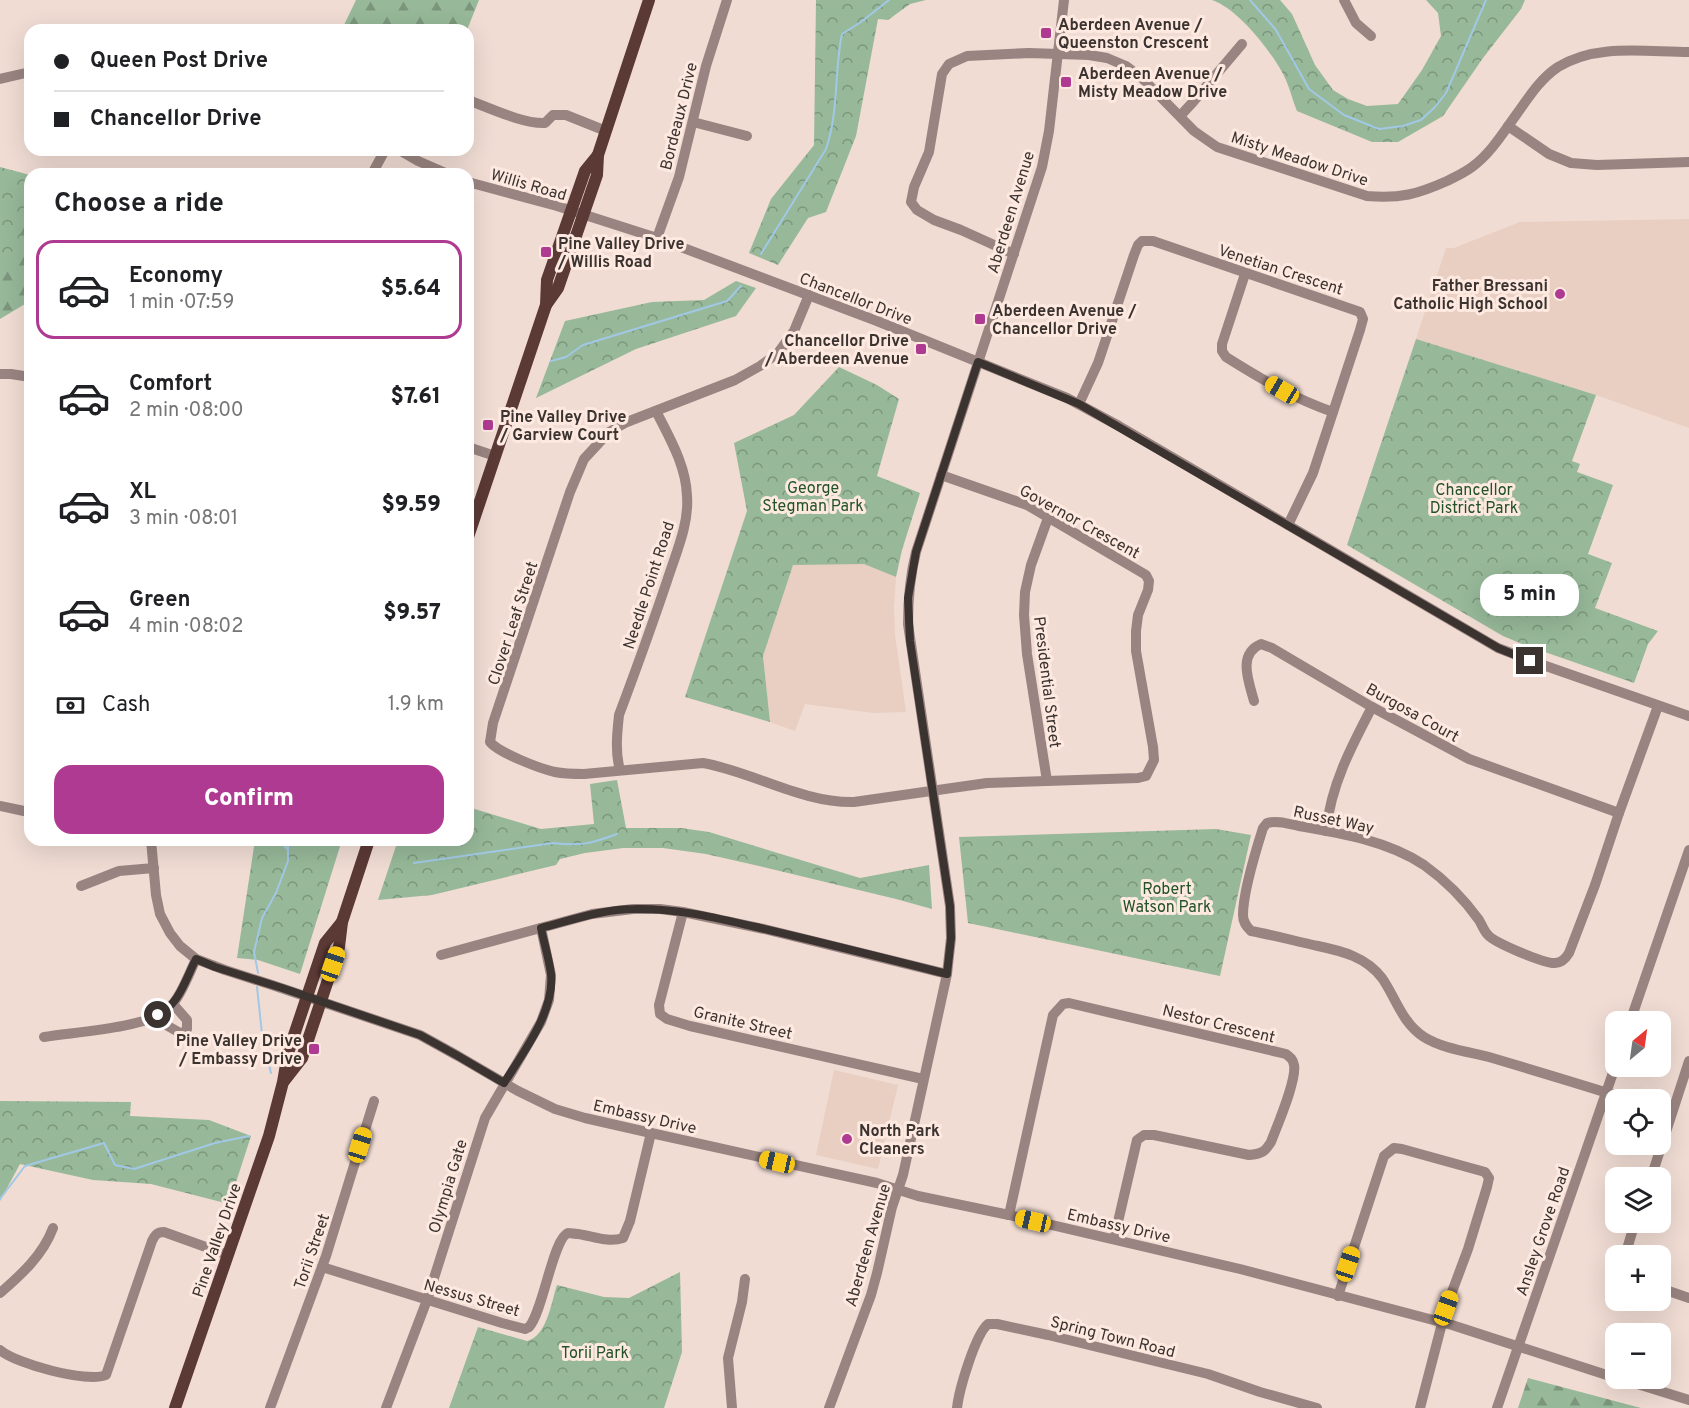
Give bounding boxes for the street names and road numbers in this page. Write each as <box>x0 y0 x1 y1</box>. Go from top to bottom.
street label: Bordeaux Drive <box>657 61 703 172</box>
street label: Misty Meadow Drive <box>1228 128 1371 192</box>
street label: Aberdeen Avenue <box>984 149 1040 276</box>
street label: Willis Road <box>488 166 569 206</box>
street label: Venetian Crescent <box>1215 241 1345 301</box>
street label: Chancellor Drive <box>796 269 914 331</box>
street label: Governor Crescent <box>1015 481 1143 564</box>
street label: Needle Point Road <box>620 519 680 652</box>
street label: Clover Leaf Street <box>484 559 543 688</box>
street label: Presidential Street <box>1028 615 1064 749</box>
street label: Burgosa Court <box>1362 680 1462 748</box>
street label: Russet Way <box>1291 803 1376 839</box>
street label: Nestor Crescent <box>1160 1001 1277 1049</box>
street label: Granite Street <box>691 1003 794 1045</box>
street label: Embassy Drive <box>591 1096 698 1140</box>
street label: Olympia Gate <box>425 1137 473 1236</box>
street label: Ansley Grove Road <box>1512 1164 1575 1299</box>
street label: Pine Valley Drive <box>189 1181 247 1300</box>
street label: Aberdeen Avenue <box>842 1182 896 1309</box>
street label: Embassy Drive <box>1065 1205 1172 1249</box>
street label: Torii Street <box>291 1211 335 1292</box>
street label: Nessus Street <box>421 1276 522 1322</box>
street label: Spring Town Road <box>1048 1313 1177 1363</box>

